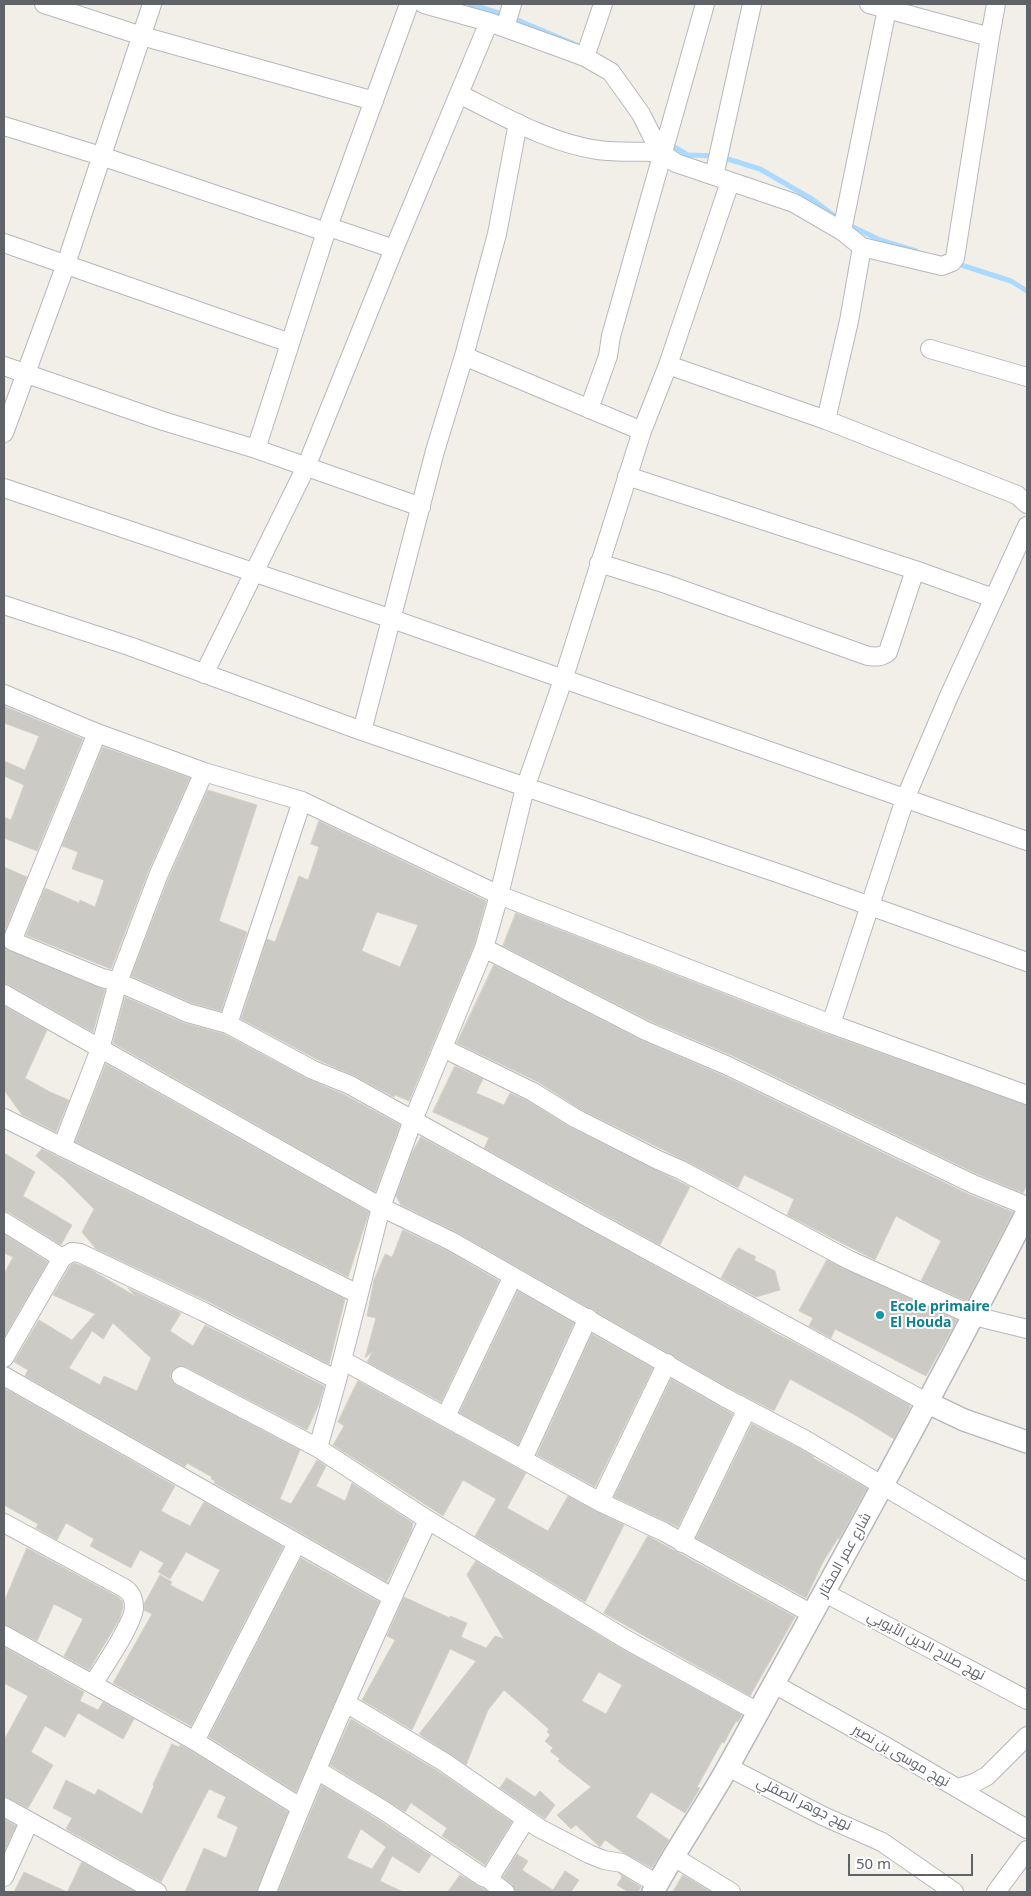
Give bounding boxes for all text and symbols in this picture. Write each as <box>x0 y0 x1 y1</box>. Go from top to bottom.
place label: Ecole primaire El Houda <box>890 1299 990 1331</box>
marker: Ecole primaire El Houda <box>874 1309 886 1321</box>
street label: شارع عمر المختار <box>815 1510 875 1600</box>
street label: نهج صلاح الدين الأيوبي <box>864 1608 988 1684</box>
street label: نهج موسى بن نصير <box>849 1721 953 1791</box>
street label: نهج جوهر الصقلي <box>754 1774 854 1834</box>
scale bar <box>851 1844 976 1876</box>
text: 50 m <box>856 1853 891 1873</box>

